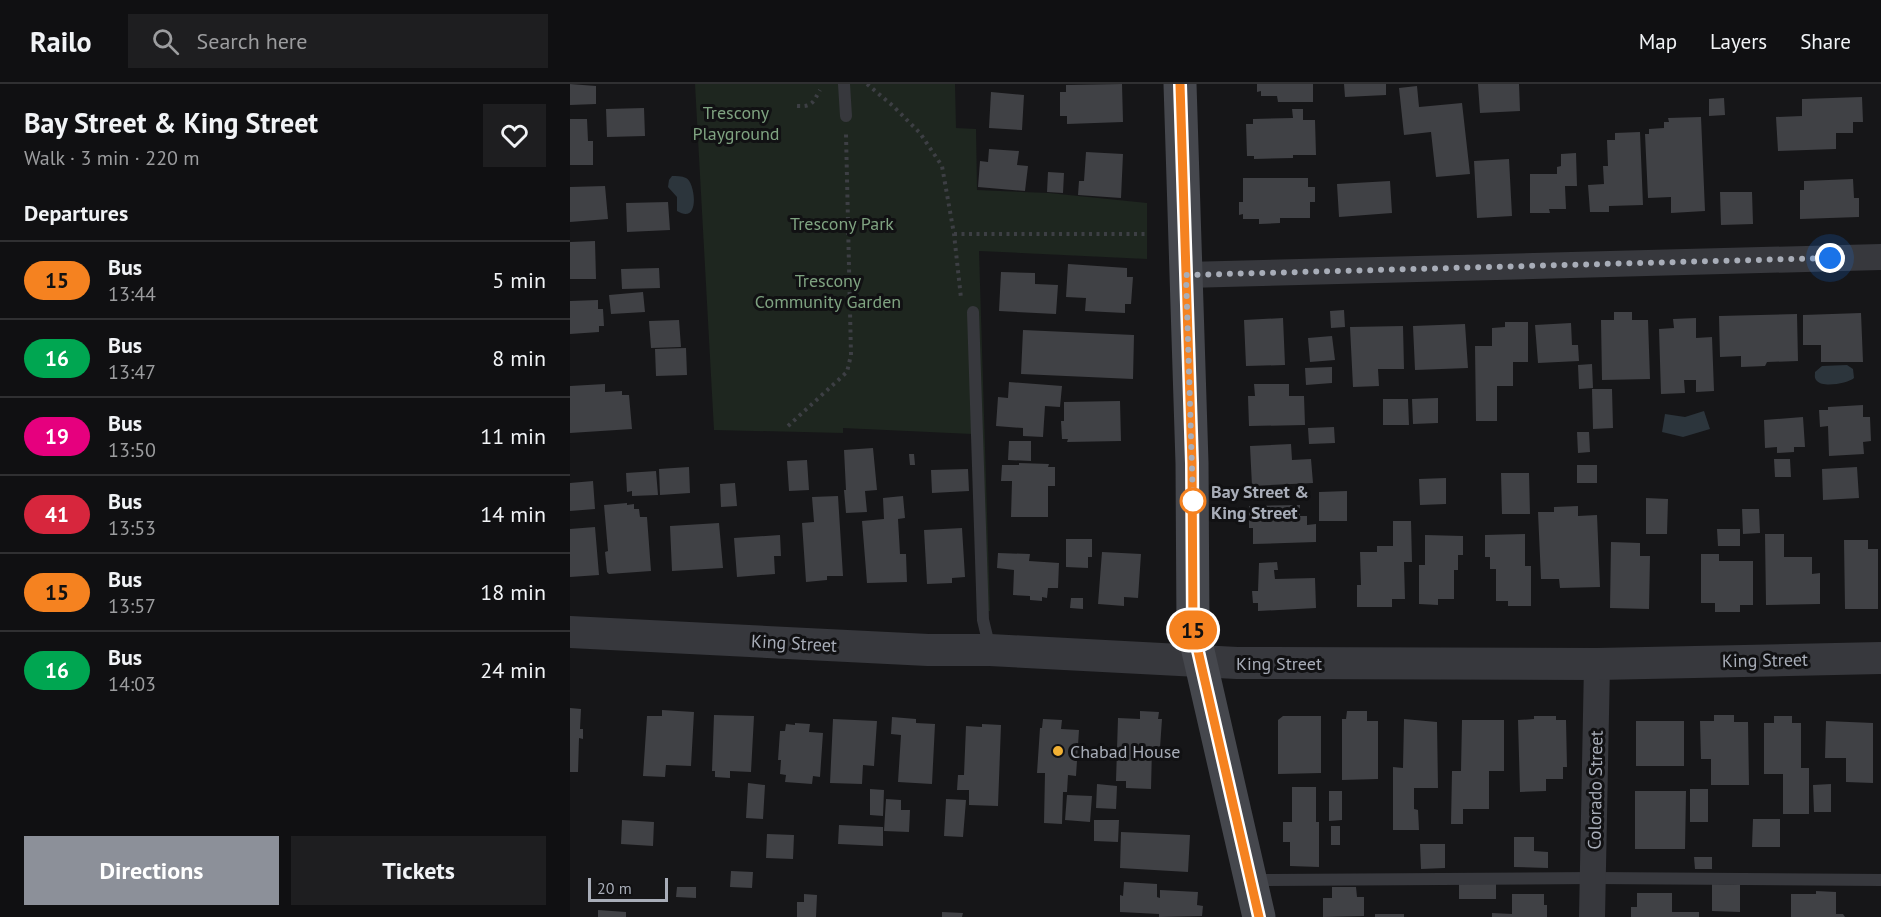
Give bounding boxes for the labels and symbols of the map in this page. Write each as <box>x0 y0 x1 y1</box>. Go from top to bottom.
park label: Trescony Playground <box>692 101 780 145</box>
park label: Trescony Park <box>790 212 894 235</box>
your location <box>1815 243 1845 273</box>
park label: Trescony Community Garden <box>755 269 901 313</box>
place label: Bay Street & King Street <box>1211 480 1309 524</box>
marker: Bay Street & King Street <box>1180 488 1206 514</box>
line badge: 15 <box>1166 610 1220 650</box>
street label: King Street <box>750 629 838 657</box>
street label: King Street <box>1722 648 1808 672</box>
street label: King Street <box>1236 652 1322 675</box>
street label: Colorado Street <box>1582 730 1608 850</box>
place label: Chabad House <box>1070 740 1180 763</box>
marker: Chabad House <box>1051 744 1065 758</box>
scale bar <box>588 875 668 902</box>

